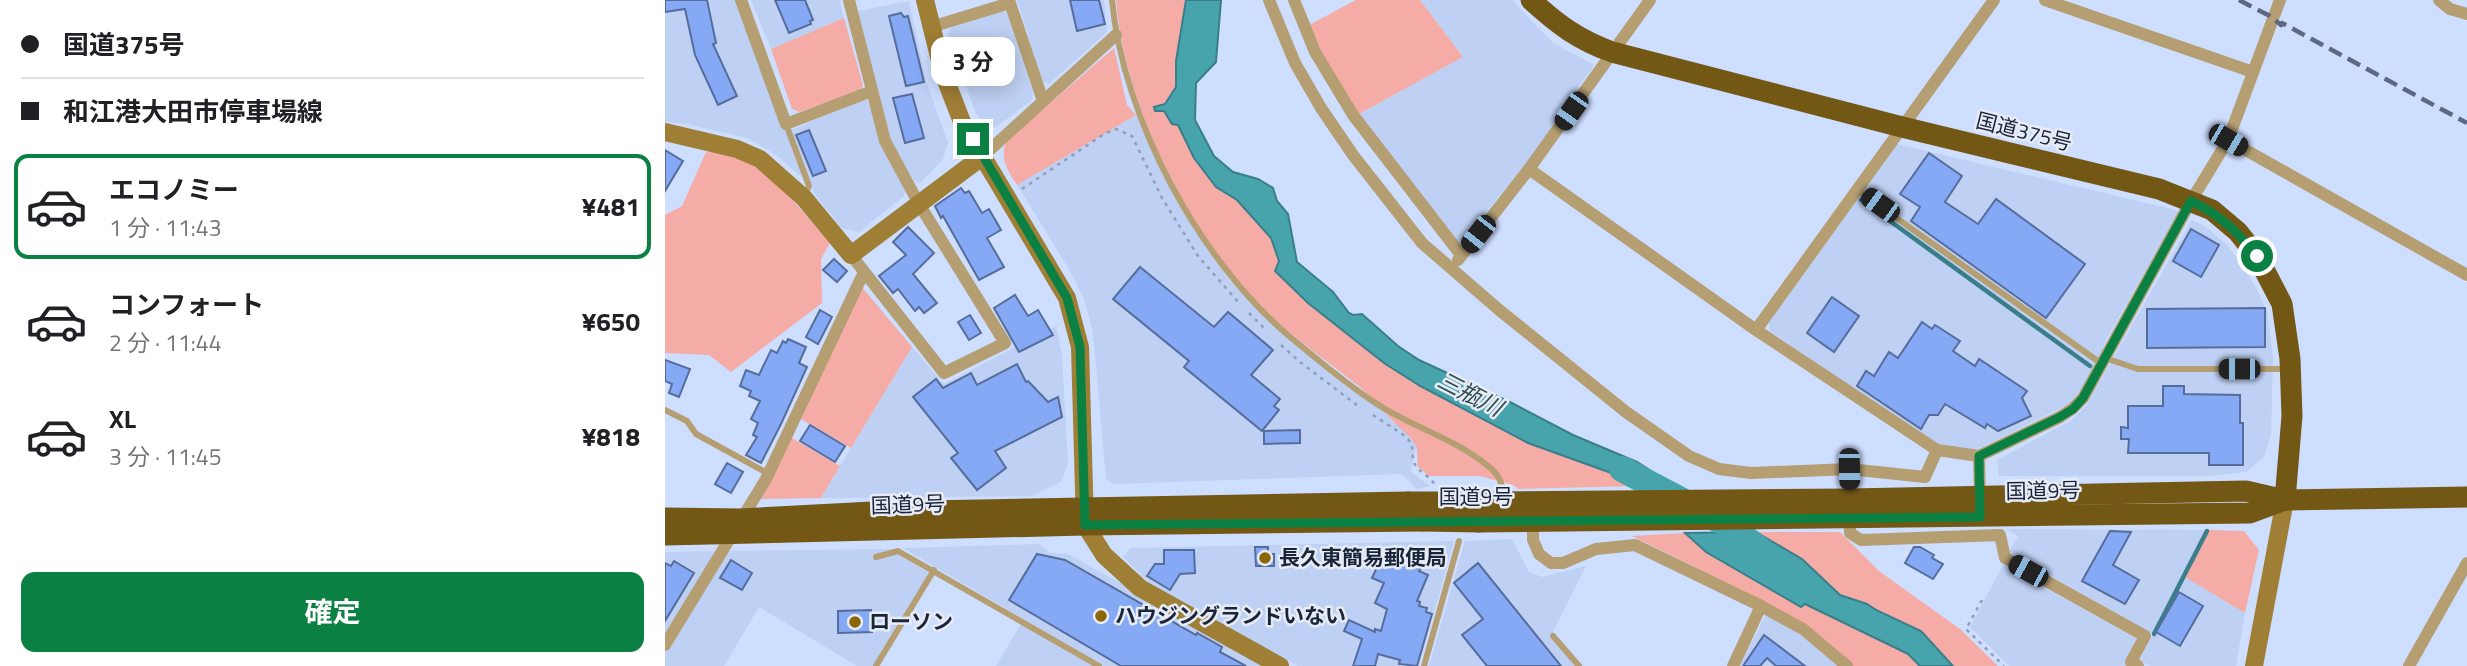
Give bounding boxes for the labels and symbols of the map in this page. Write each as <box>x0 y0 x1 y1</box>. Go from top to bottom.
callout: 3 分 <box>931 38 1015 86</box>
car <box>1551 88 1592 134</box>
street label: 国道375号 <box>1973 104 2076 158</box>
car <box>2205 120 2252 160</box>
route end <box>957 123 989 155</box>
car <box>1857 184 1904 226</box>
car <box>1457 211 1500 257</box>
route start <box>2241 240 2273 272</box>
car <box>2219 359 2261 380</box>
water label: 三瓶川 <box>1432 362 1512 426</box>
car <box>1839 448 1860 490</box>
street label: 国道9号 <box>2005 473 2081 507</box>
street label: 国道9号 <box>1439 480 1513 512</box>
street label: 国道9号 <box>870 487 946 521</box>
place label: 長久東簡易郵便局 <box>1279 541 1447 573</box>
marker: 長久東簡易郵便局 <box>1257 550 1273 566</box>
car <box>2005 552 2052 590</box>
place label: ハウジングランドいない <box>1115 599 1346 631</box>
place label: ローソン <box>869 605 953 637</box>
marker: ハウジングランドいない <box>1093 608 1109 624</box>
marker: ローソン <box>847 614 863 630</box>

